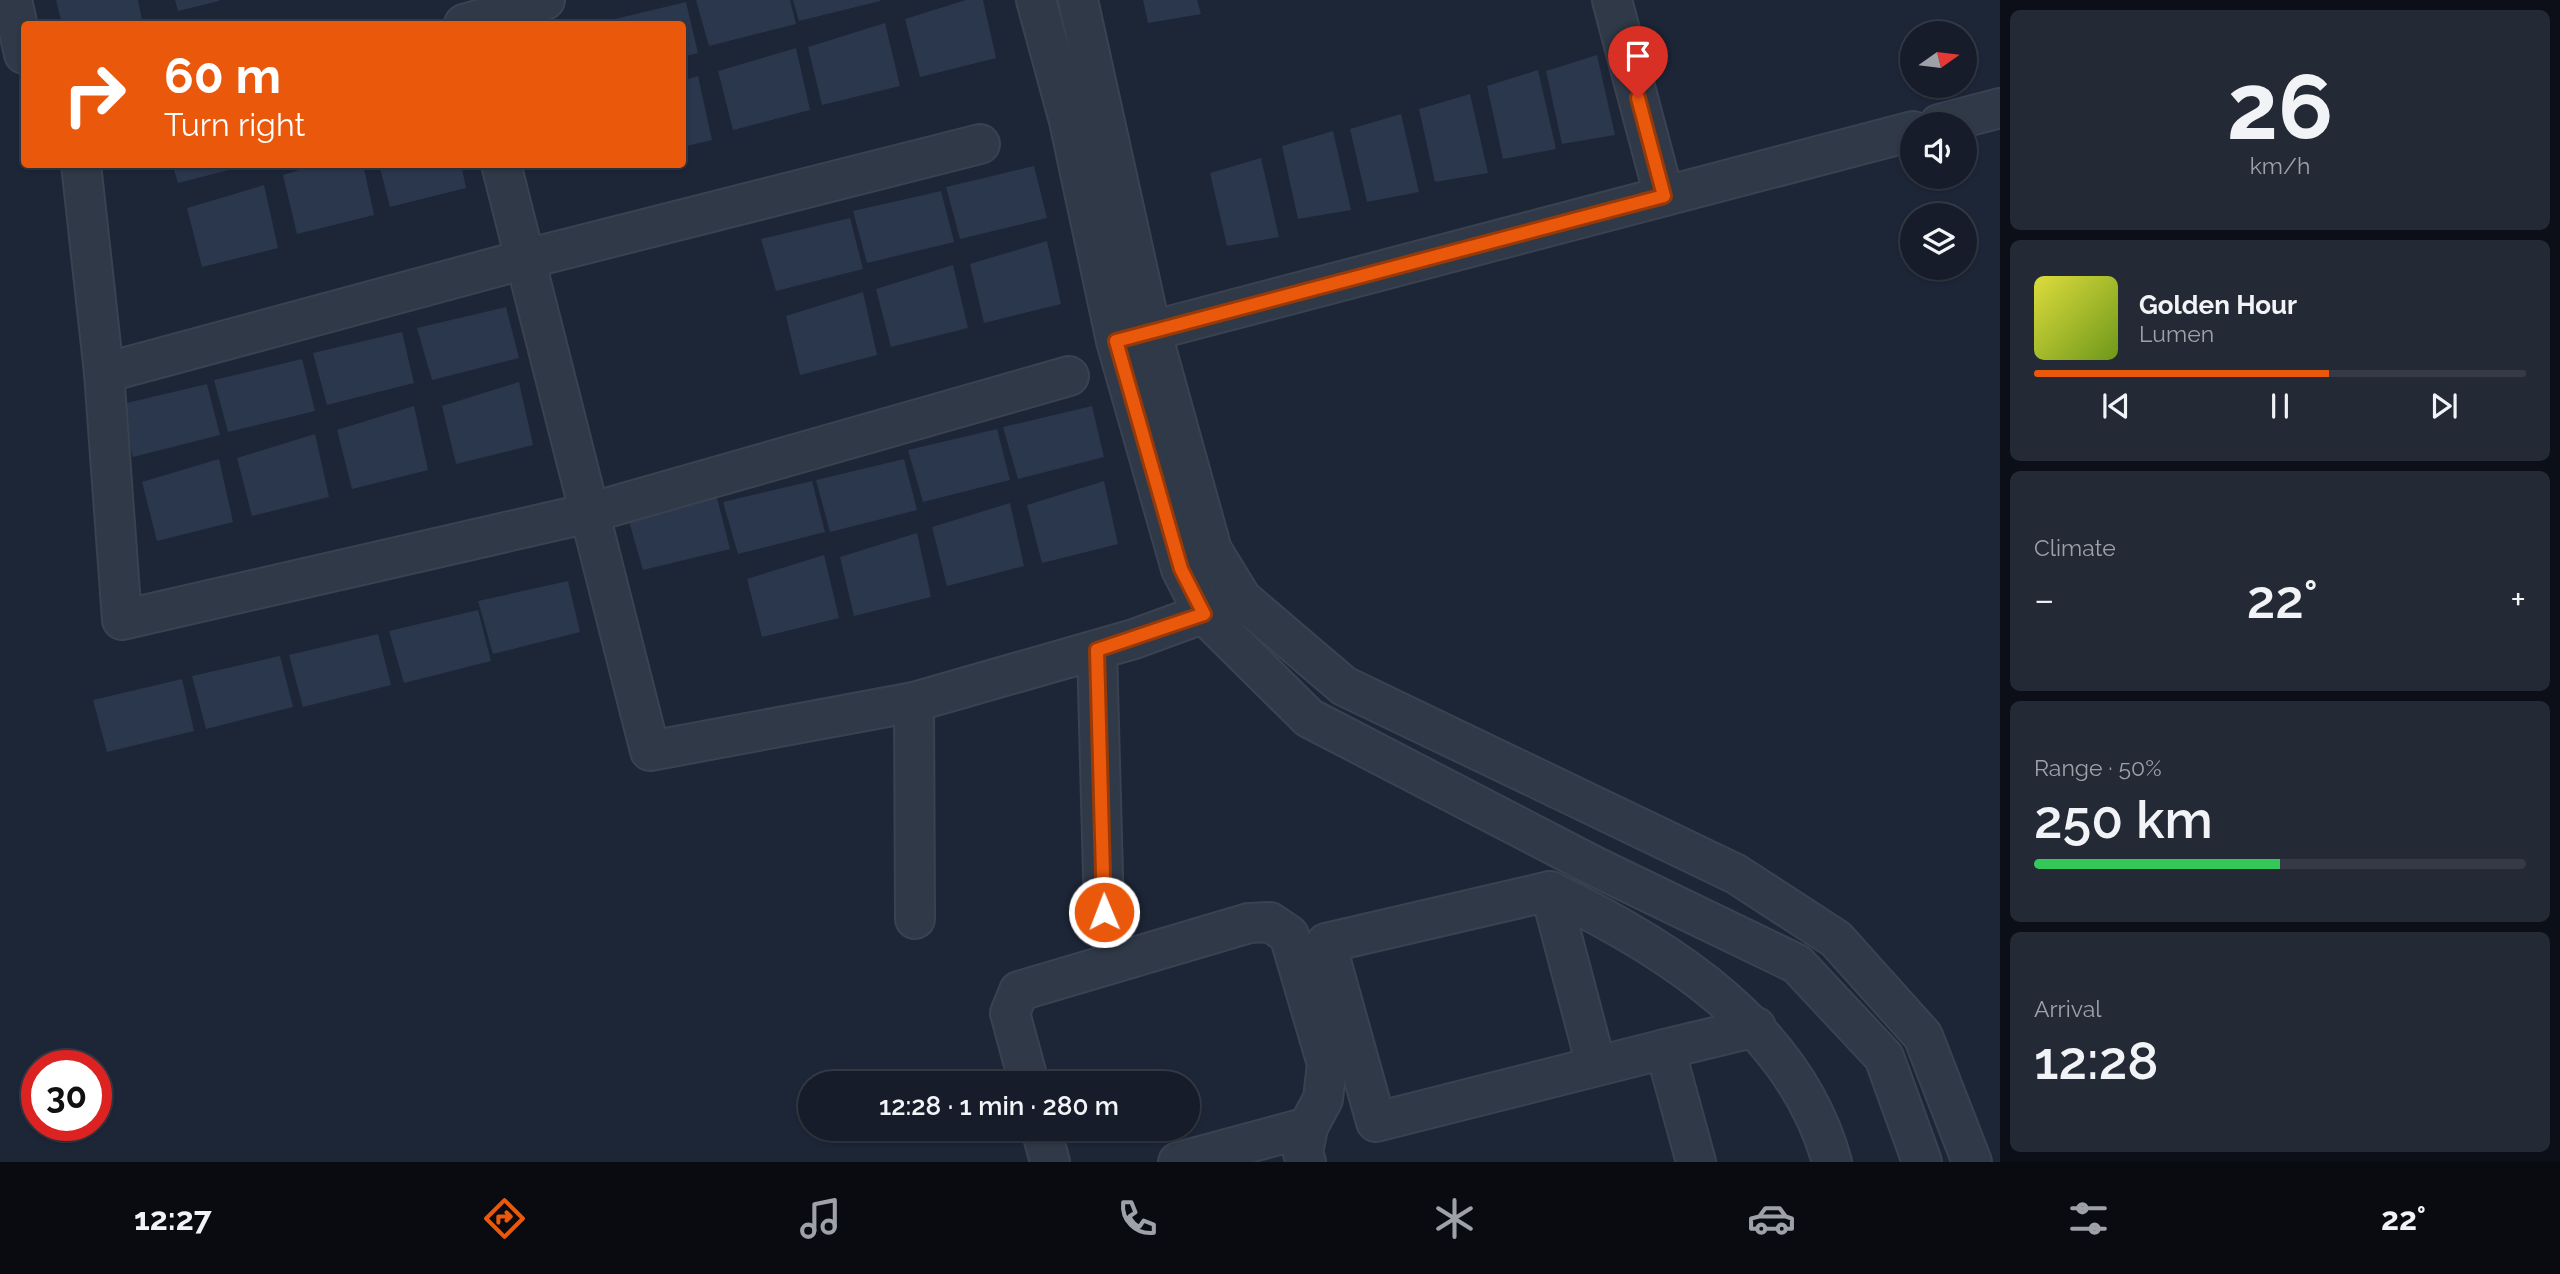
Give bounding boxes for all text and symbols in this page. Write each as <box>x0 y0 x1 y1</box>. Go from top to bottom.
north arrow <box>1900 21 1978 98</box>
map controls <box>1900 21 1977 280</box>
pin <box>1608 26 1668 98</box>
icon: arrive <box>1619 37 1657 75</box>
text: 60 m <box>164 47 281 104</box>
icon: right <box>49 49 140 140</box>
text: 26 <box>2227 53 2333 160</box>
text: Turn right <box>164 106 305 143</box>
button: sound <box>1900 112 1977 189</box>
text: km/h <box>2250 152 2310 179</box>
button: layers <box>1900 203 1977 280</box>
text: Golden Hour <box>2139 290 2297 320</box>
text: Lumen <box>2139 320 2214 347</box>
icon: previous <box>2097 387 2135 425</box>
icon: pause <box>2261 387 2299 425</box>
icon: next <box>2425 387 2463 425</box>
text: Climate <box>2034 534 2116 561</box>
text: 22° <box>2247 569 2318 630</box>
text: − <box>2034 577 2054 622</box>
text: + <box>2510 577 2526 622</box>
text: Range · 50% <box>2034 754 2162 781</box>
text: 250 km <box>2034 789 2213 850</box>
position arrow <box>1067 875 1141 949</box>
text: Arrival <box>2034 995 2101 1022</box>
text: 12:28 <box>2034 1030 2158 1091</box>
speed limit sign: 30 <box>21 1050 112 1141</box>
text: 12:28 · 1 min · 280 m <box>879 1091 1119 1121</box>
icon: directions <box>480 1194 529 1243</box>
icon: music <box>796 1194 845 1243</box>
icon: phone <box>1113 1194 1162 1243</box>
icon: climate <box>1430 1194 1479 1243</box>
icon: car <box>1747 1194 1796 1243</box>
icon: filters <box>2064 1194 2113 1243</box>
text: 12:27 <box>134 1200 212 1237</box>
text: 22° <box>2381 1200 2426 1237</box>

